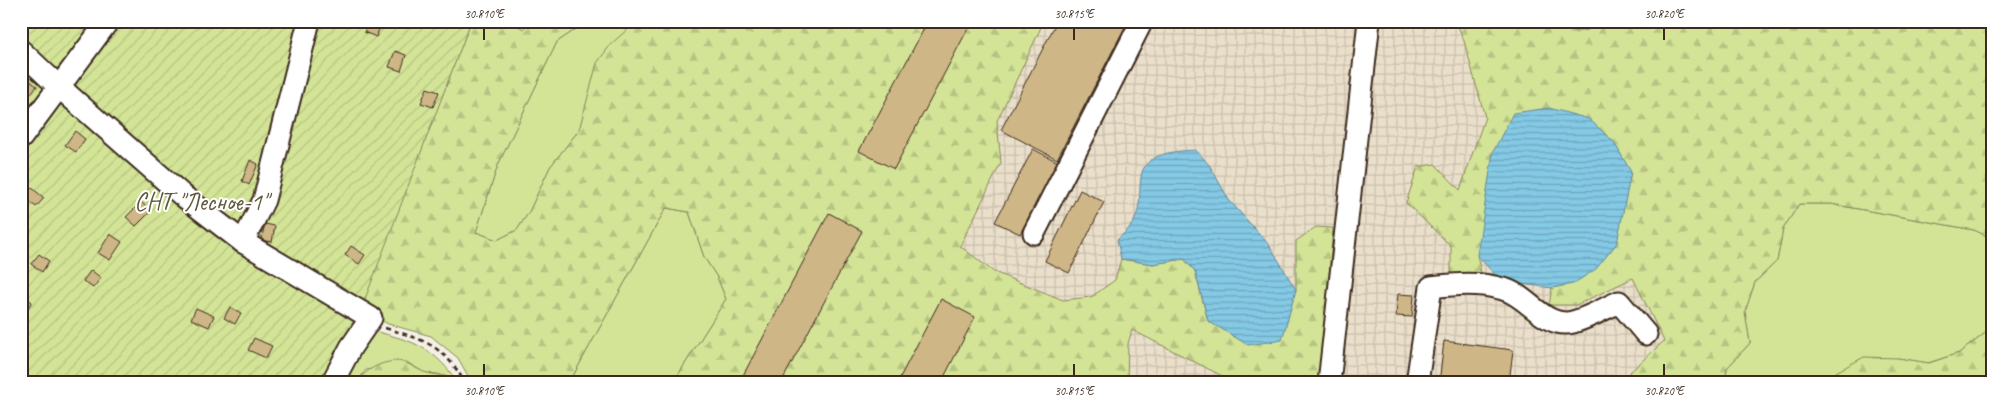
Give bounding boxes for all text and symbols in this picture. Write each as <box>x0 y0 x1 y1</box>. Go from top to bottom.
text: 30.810°E <box>464 6 505 22</box>
text: 30.815°E <box>1054 6 1095 22</box>
text: 30.820°E <box>1644 6 1685 22</box>
park label: СНТ "Лесное-1" <box>134 186 273 218</box>
text: 30.810°E <box>464 383 505 399</box>
text: 30.815°E <box>1054 383 1095 399</box>
text: 30.820°E <box>1644 383 1685 399</box>

